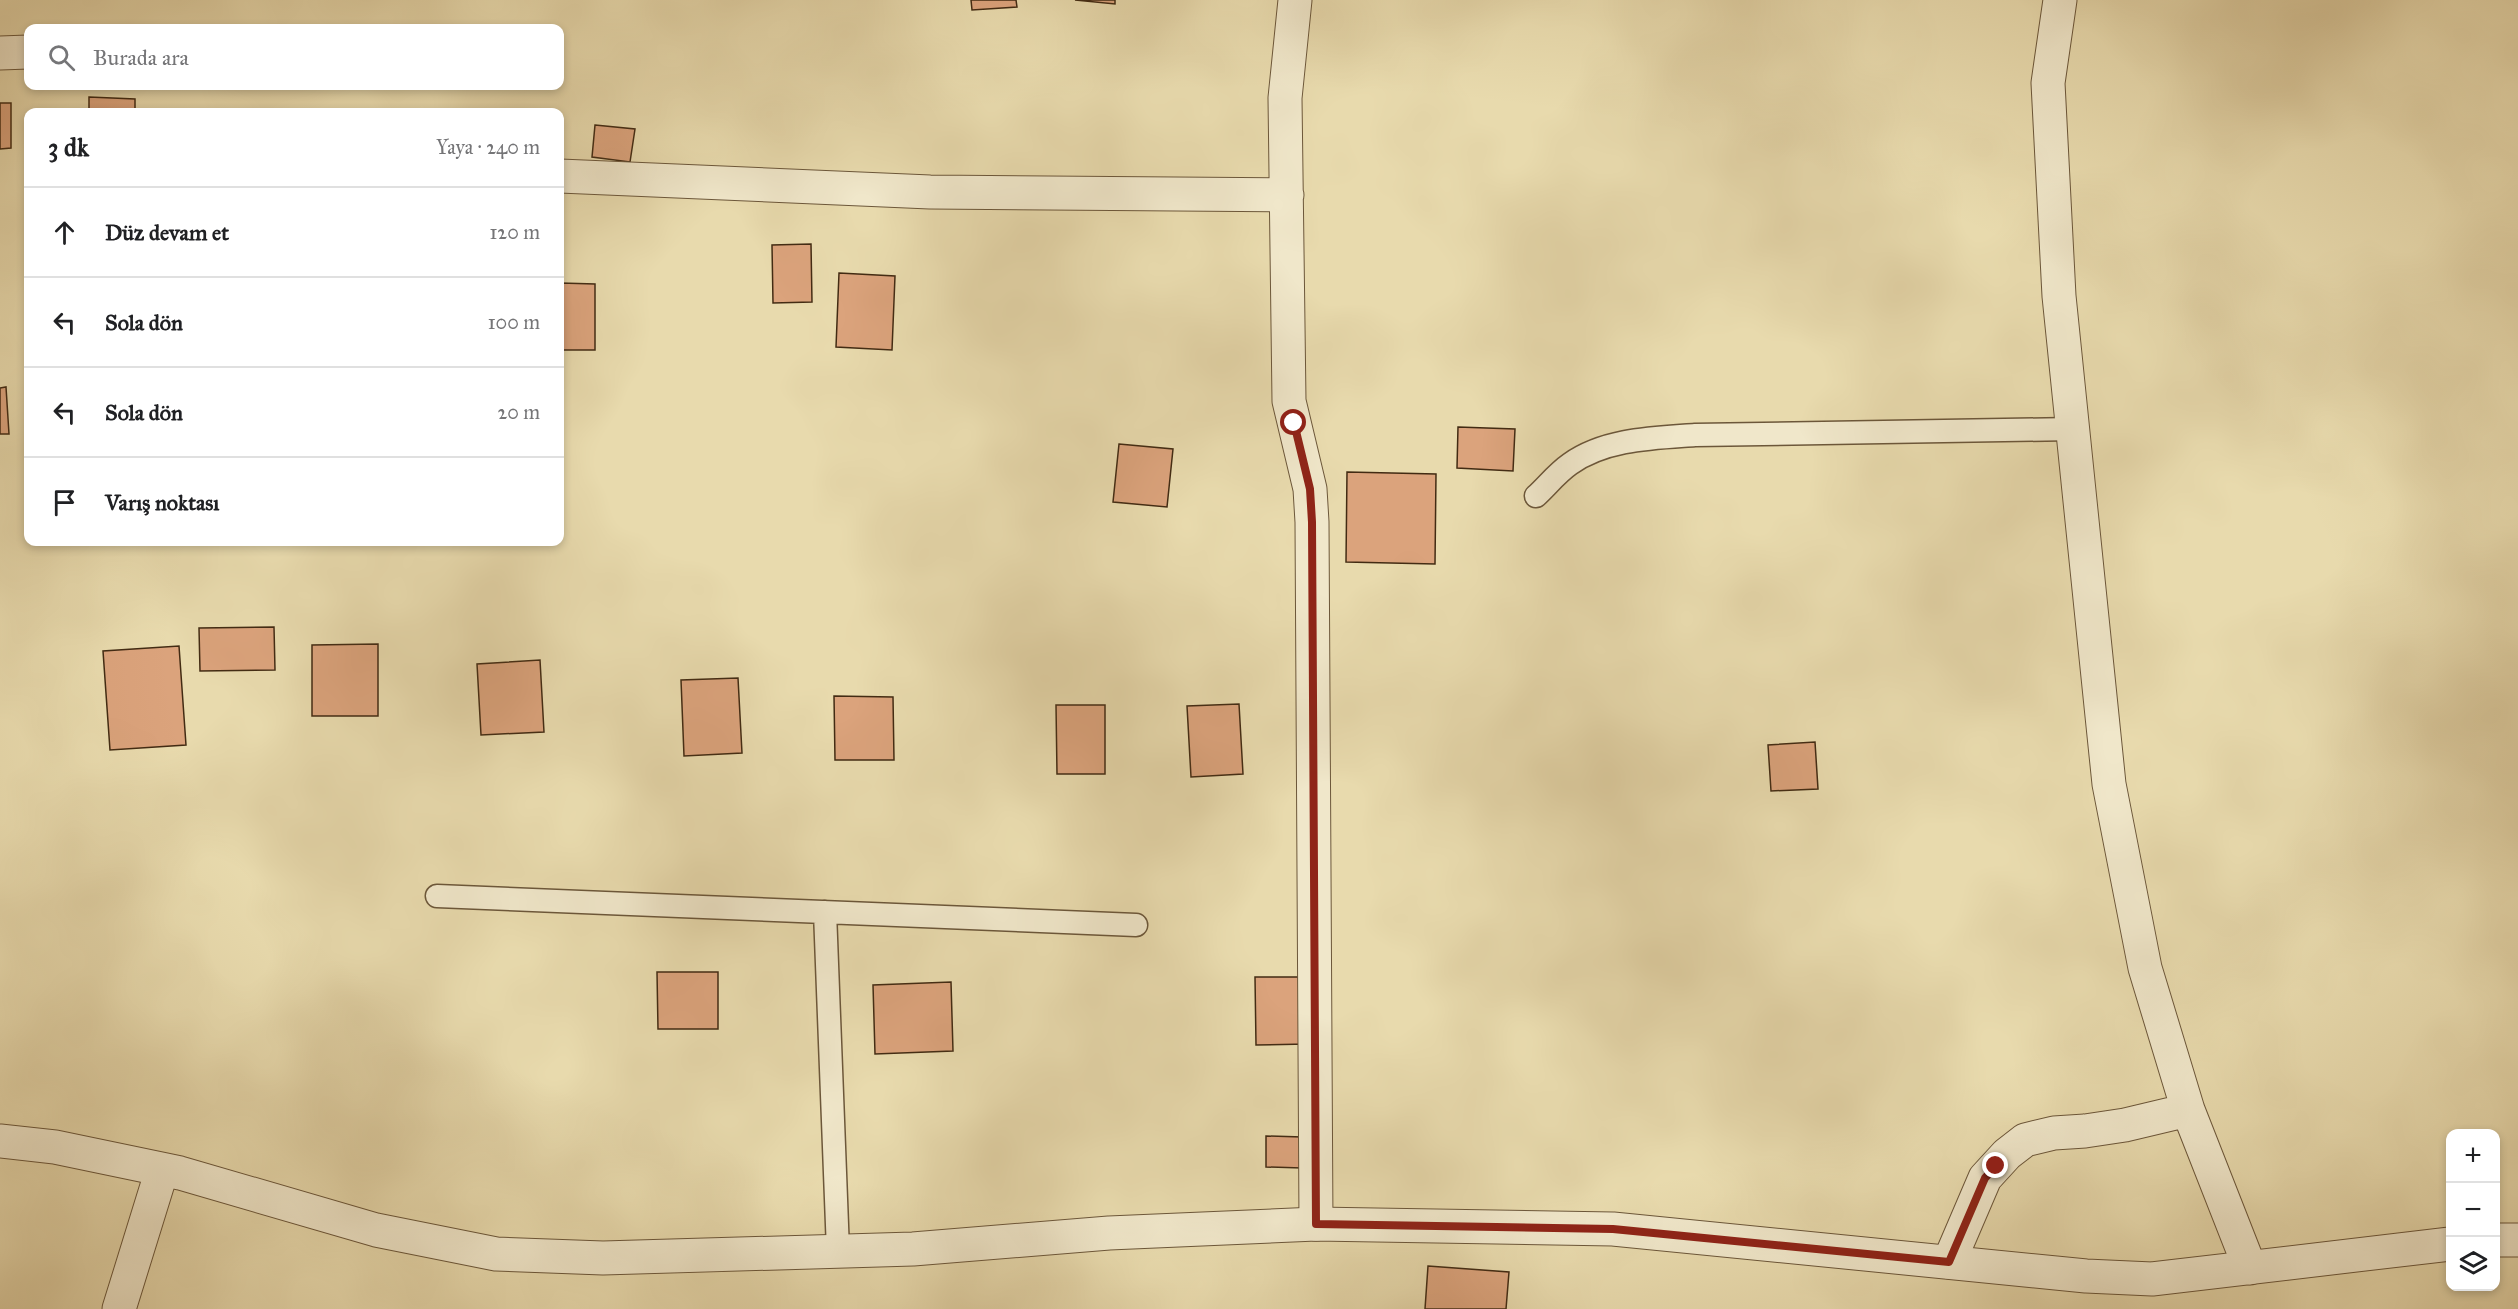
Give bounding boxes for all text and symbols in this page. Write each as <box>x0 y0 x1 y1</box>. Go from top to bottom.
search box <box>24 24 564 90</box>
icon: search <box>45 41 78 74</box>
text: Burada ara <box>93 44 189 71</box>
text: 3 dk <box>48 131 89 163</box>
text: Yaya · 240 m <box>436 135 540 159</box>
icon: ahead <box>48 216 81 249</box>
text: Düz devam et <box>105 219 229 246</box>
text: 120 m <box>489 220 540 244</box>
icon: left <box>48 306 81 339</box>
text: Sola dön <box>105 309 183 336</box>
text: 100 m <box>488 310 540 334</box>
icon: left <box>48 396 81 429</box>
text: Sola dön <box>105 399 183 426</box>
text: 20 m <box>497 400 540 424</box>
route start <box>1280 409 1306 435</box>
icon: arrive <box>48 486 81 519</box>
text: Varış noktası <box>105 489 219 516</box>
map controls <box>2446 1129 2500 1291</box>
button: + <box>2446 1129 2500 1183</box>
route end <box>1982 1152 2008 1178</box>
button: − <box>2446 1183 2500 1237</box>
button: layers <box>2446 1237 2500 1291</box>

